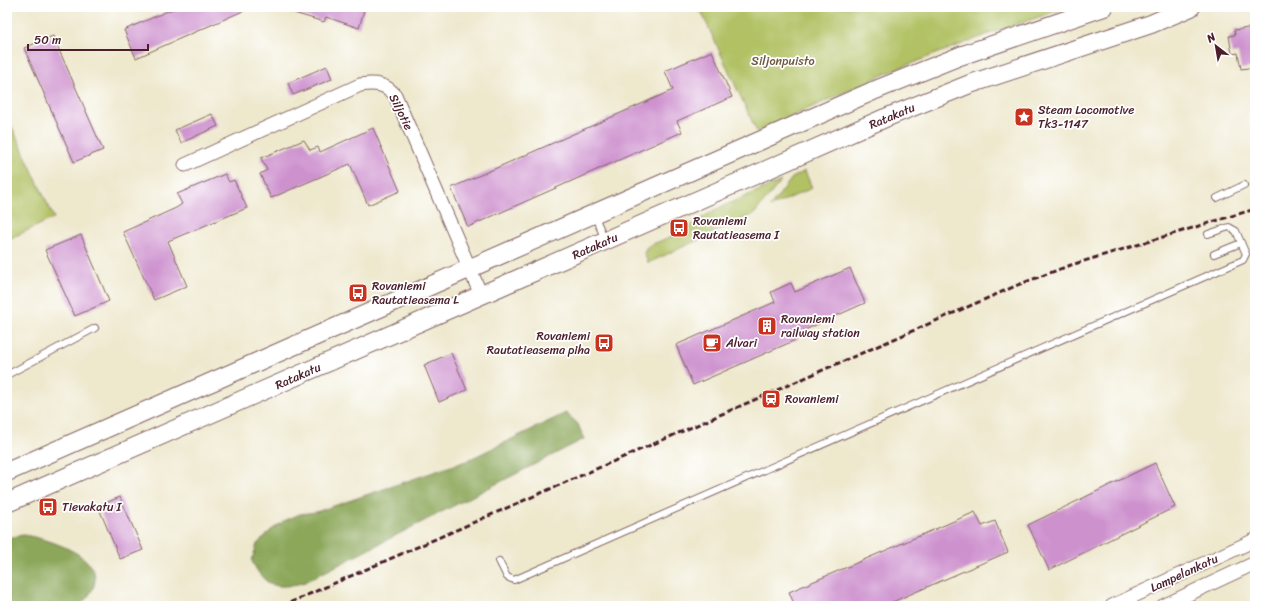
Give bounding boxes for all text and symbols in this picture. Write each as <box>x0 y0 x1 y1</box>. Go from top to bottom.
scale bar <box>28 26 148 52</box>
north arrow <box>1196 26 1236 66</box>
text: N <box>1202 28 1220 48</box>
text: 50 m <box>34 29 61 51</box>
park label: Siljonpuisto <box>751 50 815 72</box>
street label: Siljotie <box>383 90 419 134</box>
street label: Ratakatu <box>865 96 919 136</box>
place label: Steam Locomotive Tk3-1147 <box>1038 99 1135 135</box>
place icon: Steam Locomotive Tk3-1147 <box>1013 106 1035 128</box>
place label: Rovaniemi Rautatieasema I <box>693 210 780 246</box>
bus stop icon: Rovaniemi Rautatieasema I <box>668 217 690 239</box>
street label: Ratakatu <box>568 226 622 266</box>
place label: Rovaniemi Rautatieasema L <box>372 275 459 311</box>
bus stop icon: Rovaniemi Rautatieasema L <box>347 282 369 304</box>
place label: Rovaniemi railway station <box>781 308 860 344</box>
building icon: Rovaniemi railway station <box>756 315 778 337</box>
place label: Rovaniemi Rautatieasema piha <box>487 325 591 361</box>
bus stop icon: Rovaniemi Rautatieasema piha <box>593 332 615 354</box>
cafe icon: Alvari <box>701 332 723 354</box>
place label: Alvari <box>725 332 758 354</box>
street label: Ratakatu <box>271 356 325 396</box>
station icon: Rovaniemi <box>760 388 782 410</box>
place label: Rovaniemi <box>785 388 839 410</box>
bus stop icon: Tievakatu I <box>37 496 59 518</box>
place label: Tievakatu I <box>62 496 123 518</box>
street label: Lampelankatu <box>1146 547 1222 598</box>

